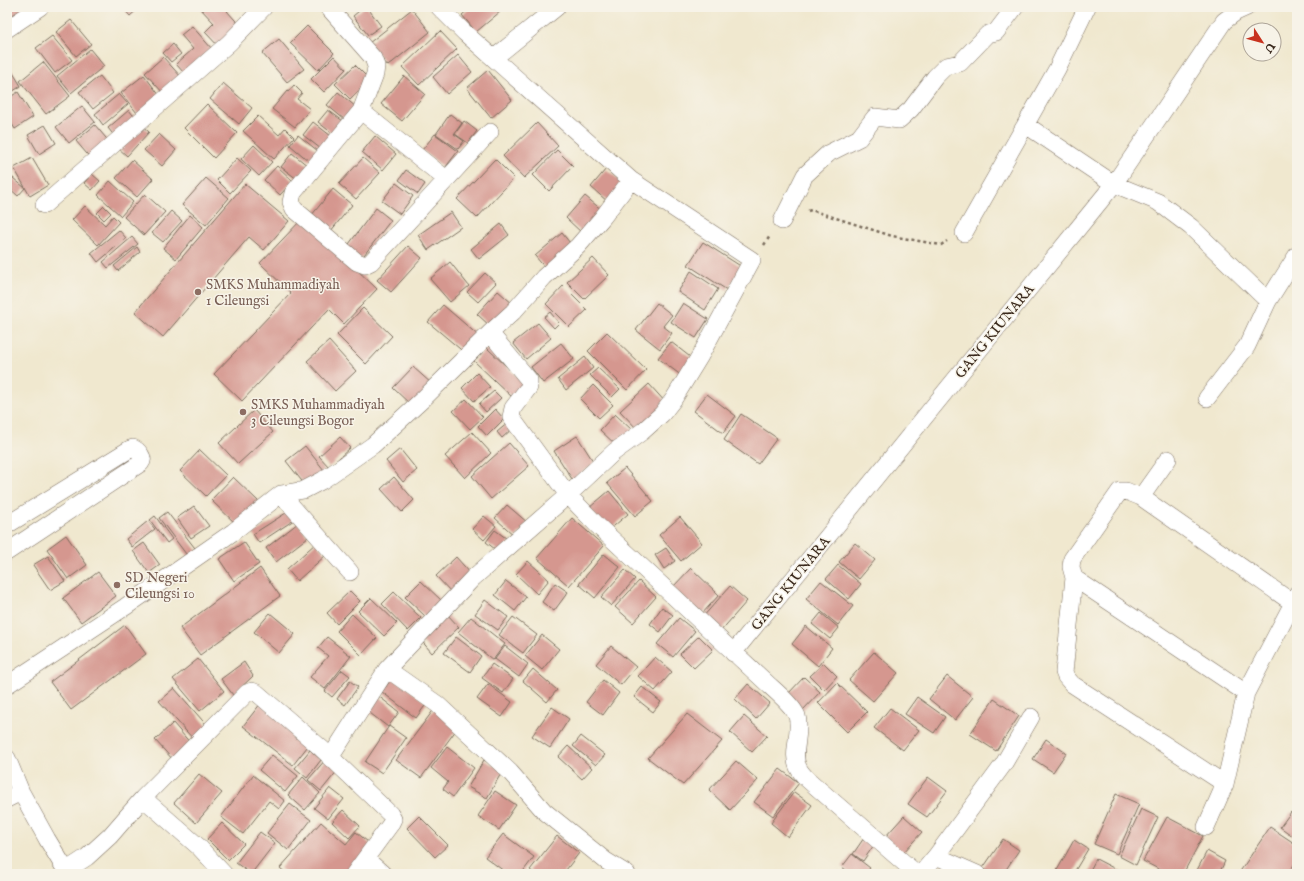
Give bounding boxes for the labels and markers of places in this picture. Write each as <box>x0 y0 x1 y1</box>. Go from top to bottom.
place label: SMKS Muhammadiyah 1 Cileungsi <box>206 276 340 310</box>
marker: SMKS Muhammadiyah 1 Cileungsi <box>193 287 203 297</box>
place label: SMKS Muhammadiyah 3 Cileungsi Bogor <box>251 396 385 430</box>
marker: SMKS Muhammadiyah 3 Cileungsi Bogor <box>238 407 248 417</box>
place label: SD Negeri Cileungsi 10 <box>125 569 195 603</box>
marker: SD Negeri Cileungsi 10 <box>112 580 122 590</box>

